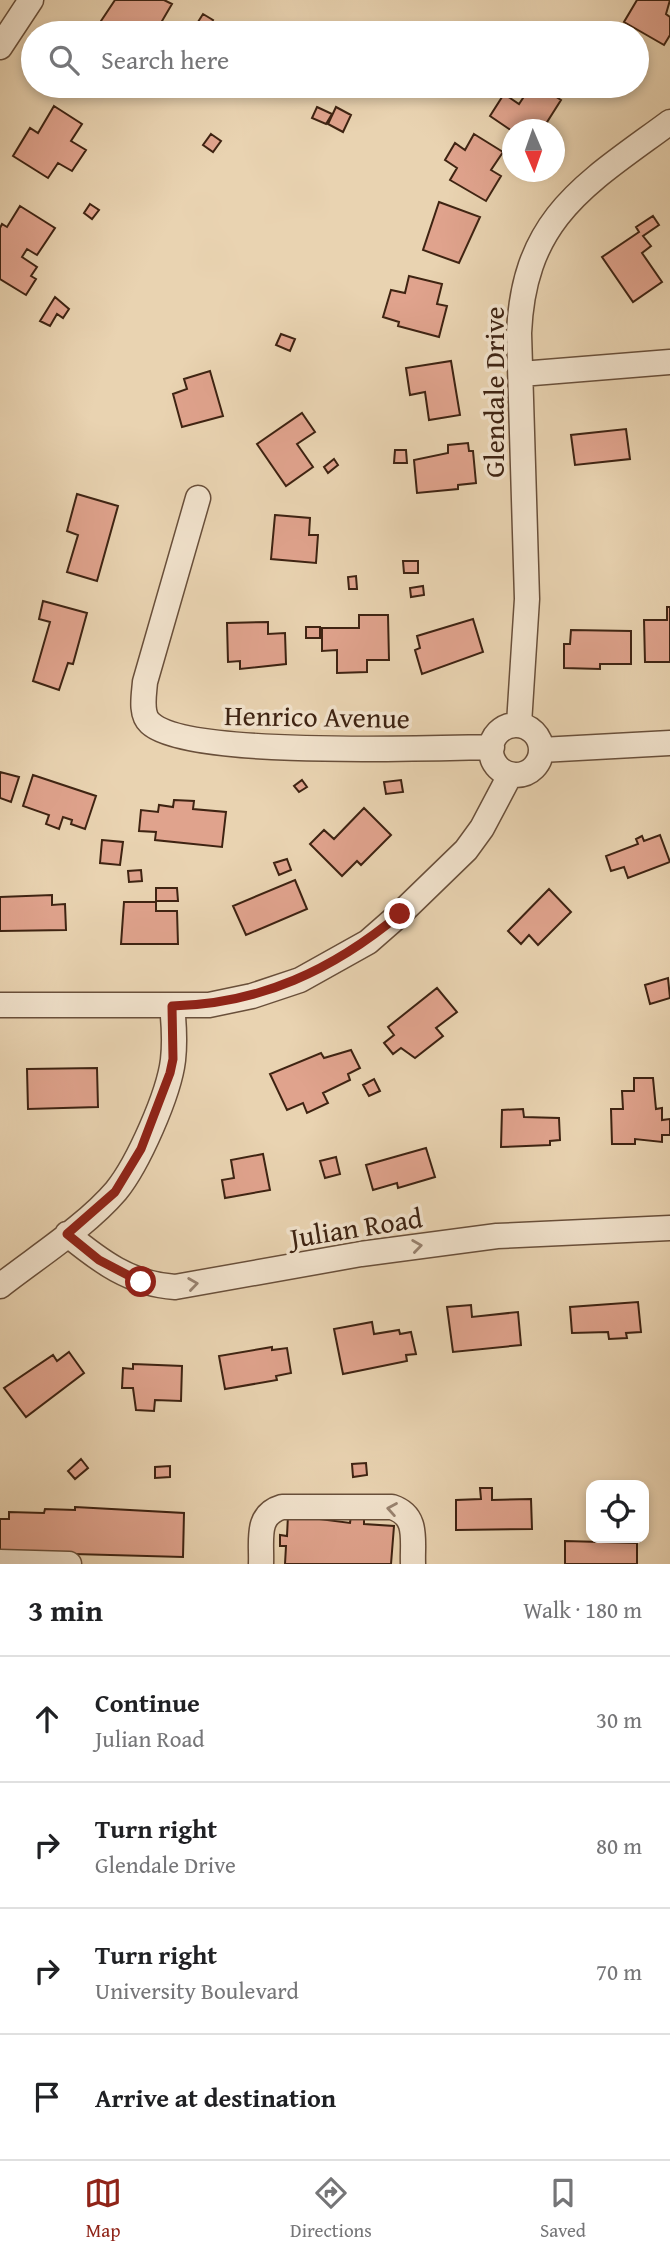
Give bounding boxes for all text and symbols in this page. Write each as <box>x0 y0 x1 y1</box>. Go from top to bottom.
search box <box>21 21 649 98</box>
text: Search here <box>101 40 229 79</box>
icon: search <box>45 41 83 79</box>
north arrow <box>502 119 565 182</box>
street label: Glendale Drive <box>473 306 514 478</box>
street label: Henrico Avenue <box>224 694 410 738</box>
route end <box>384 898 415 929</box>
street label: Julian Road <box>284 1196 425 1258</box>
one-way arrow <box>412 1239 423 1254</box>
route start <box>125 1266 156 1297</box>
one-way arrow <box>187 1277 199 1292</box>
map controls <box>586 1480 649 1543</box>
button: locate <box>586 1480 649 1543</box>
one-way arrow <box>386 1502 398 1517</box>
text: 3 min <box>28 1588 103 1632</box>
text: Walk · 180 m <box>523 1593 642 1626</box>
text: Continue <box>95 1683 200 1722</box>
icon: ahead <box>28 1700 66 1738</box>
text: 30 m <box>596 1703 642 1736</box>
text: Julian Road <box>95 1722 205 1755</box>
text: Turn right <box>95 1809 217 1848</box>
icon: right <box>28 1826 66 1864</box>
text: 80 m <box>596 1829 642 1862</box>
text: Glendale Drive <box>95 1848 236 1881</box>
text: Turn right <box>95 1935 217 1974</box>
icon: right <box>28 1952 66 1990</box>
text: 70 m <box>596 1955 642 1988</box>
text: University Boulevard <box>95 1974 299 2007</box>
icon: arrive <box>28 2078 66 2116</box>
text: Arrive at destination <box>95 2078 336 2117</box>
tab: Map <box>84 2174 122 2244</box>
tab: Directions <box>290 2174 372 2244</box>
tab: Saved <box>540 2174 586 2244</box>

